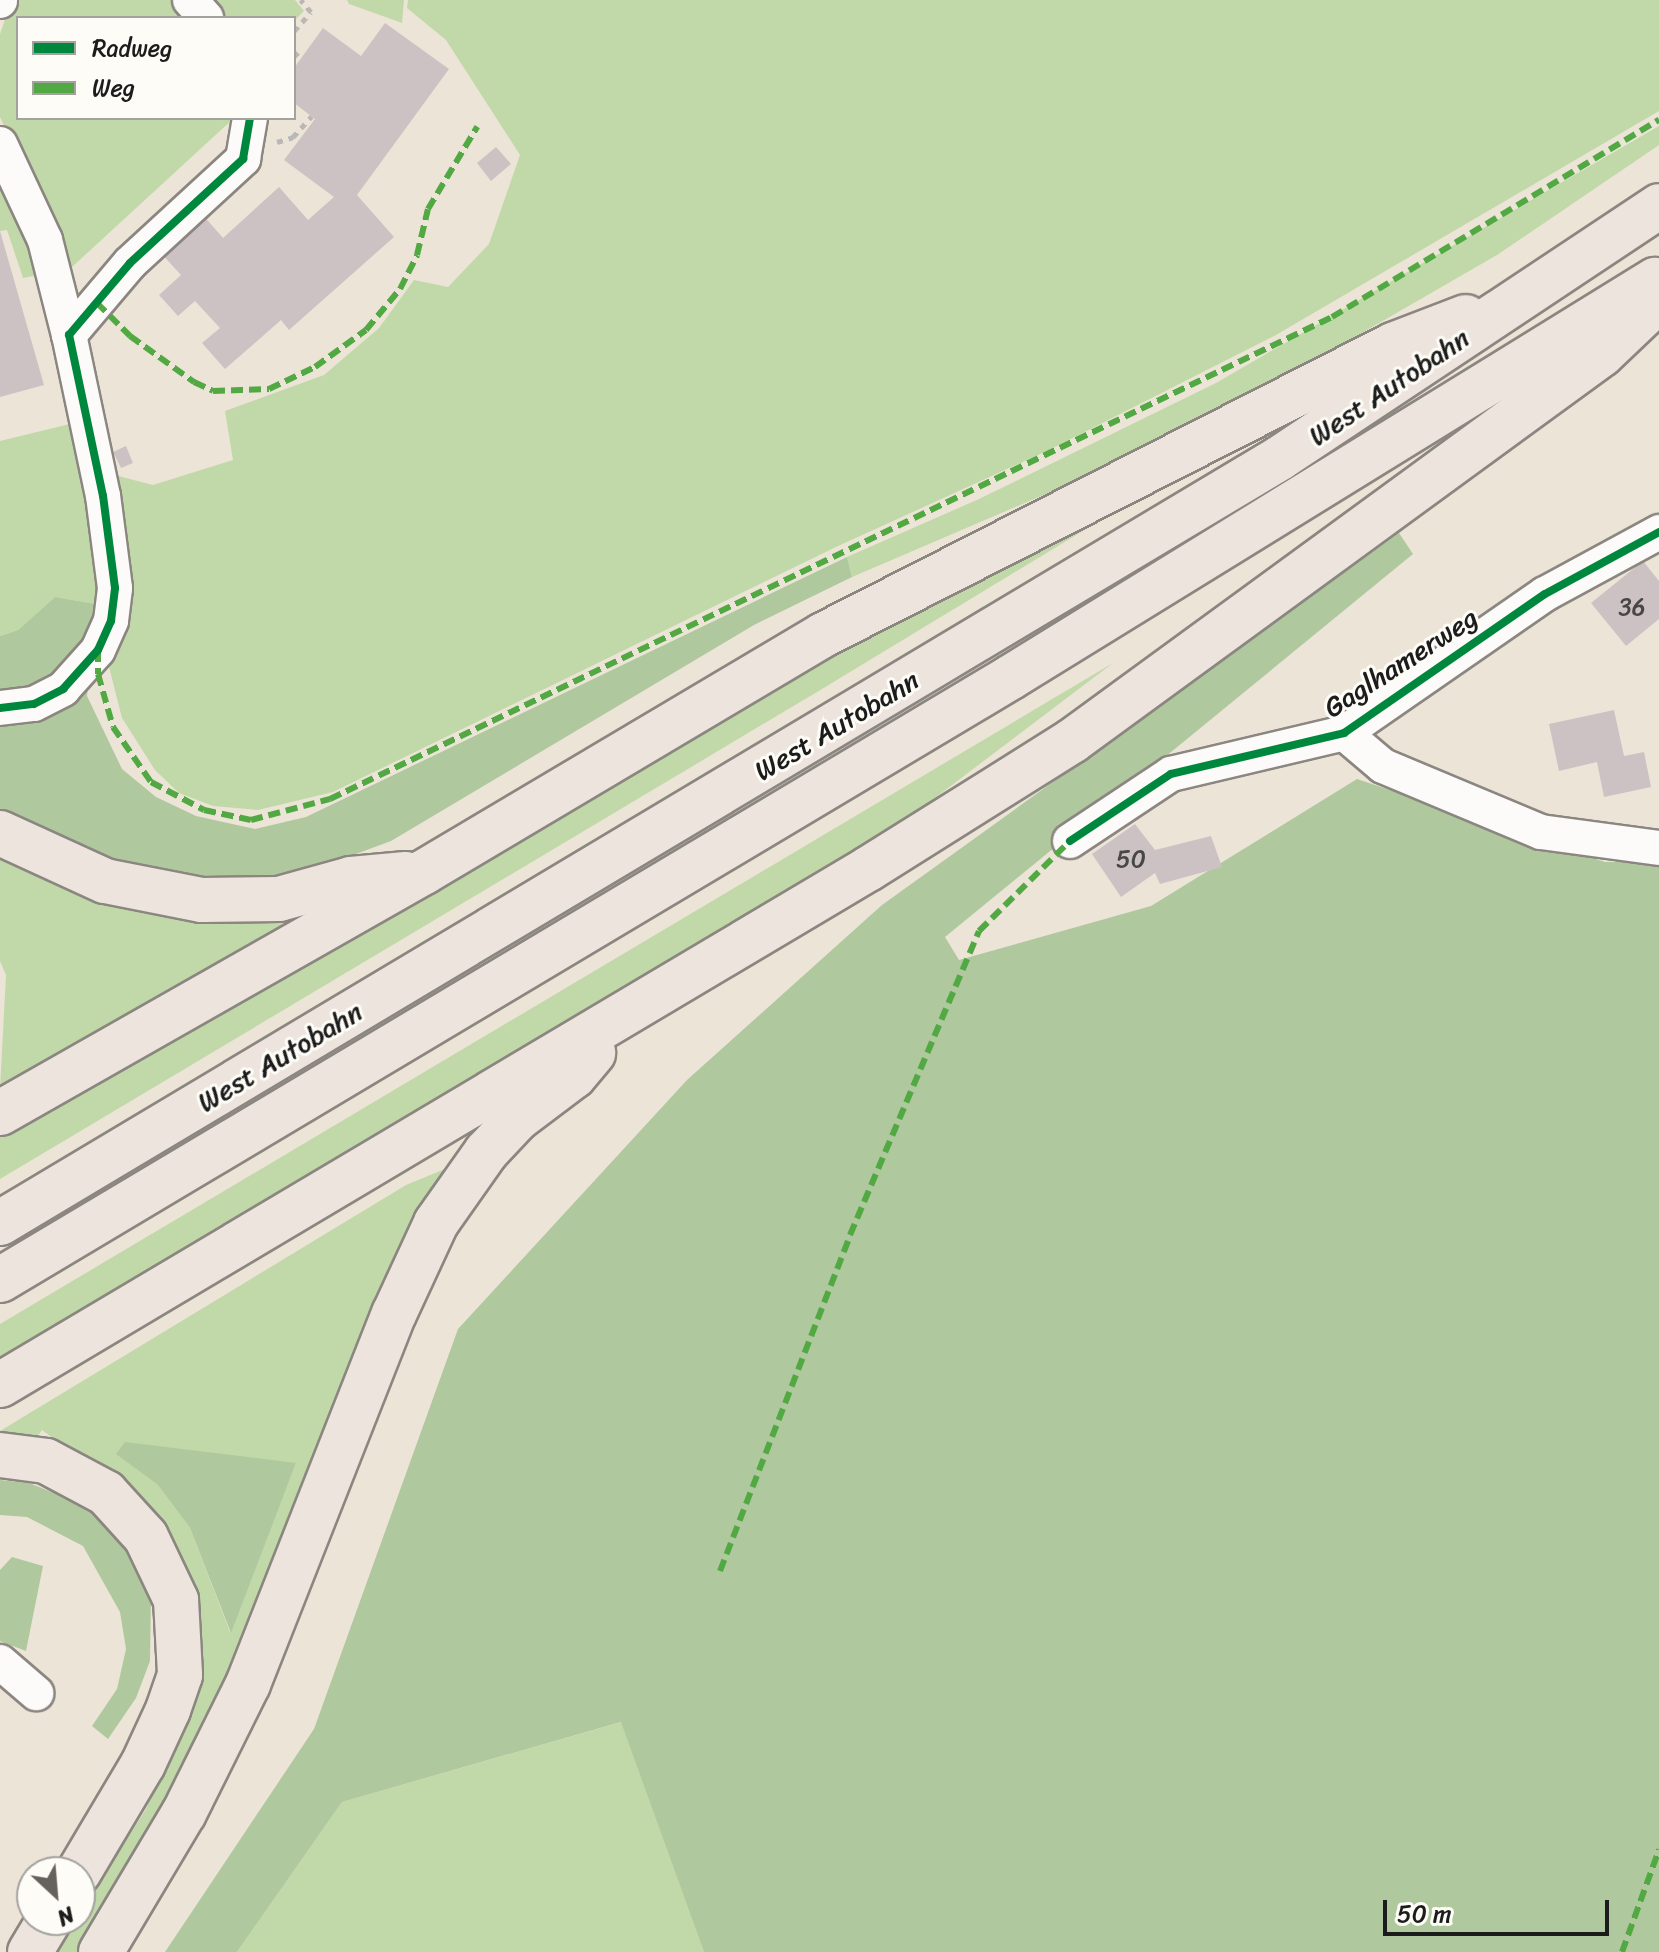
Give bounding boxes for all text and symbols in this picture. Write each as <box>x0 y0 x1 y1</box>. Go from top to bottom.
legend <box>16 16 296 120</box>
text: Radweg <box>92 27 172 69</box>
text: Weg <box>92 67 135 109</box>
street label: West Autobahn <box>1302 321 1476 453</box>
house number: 36 <box>1619 594 1645 622</box>
street label: Gaglhamerweg <box>1318 601 1484 725</box>
street label: West Autobahn <box>748 663 926 789</box>
house number: 50 <box>1116 846 1146 874</box>
street label: West Autobahn <box>191 994 369 1120</box>
north arrow <box>16 1856 96 1936</box>
scale bar <box>1387 1884 1613 1934</box>
text: 50 m <box>1397 1893 1452 1935</box>
text: N <box>50 1895 81 1937</box>

